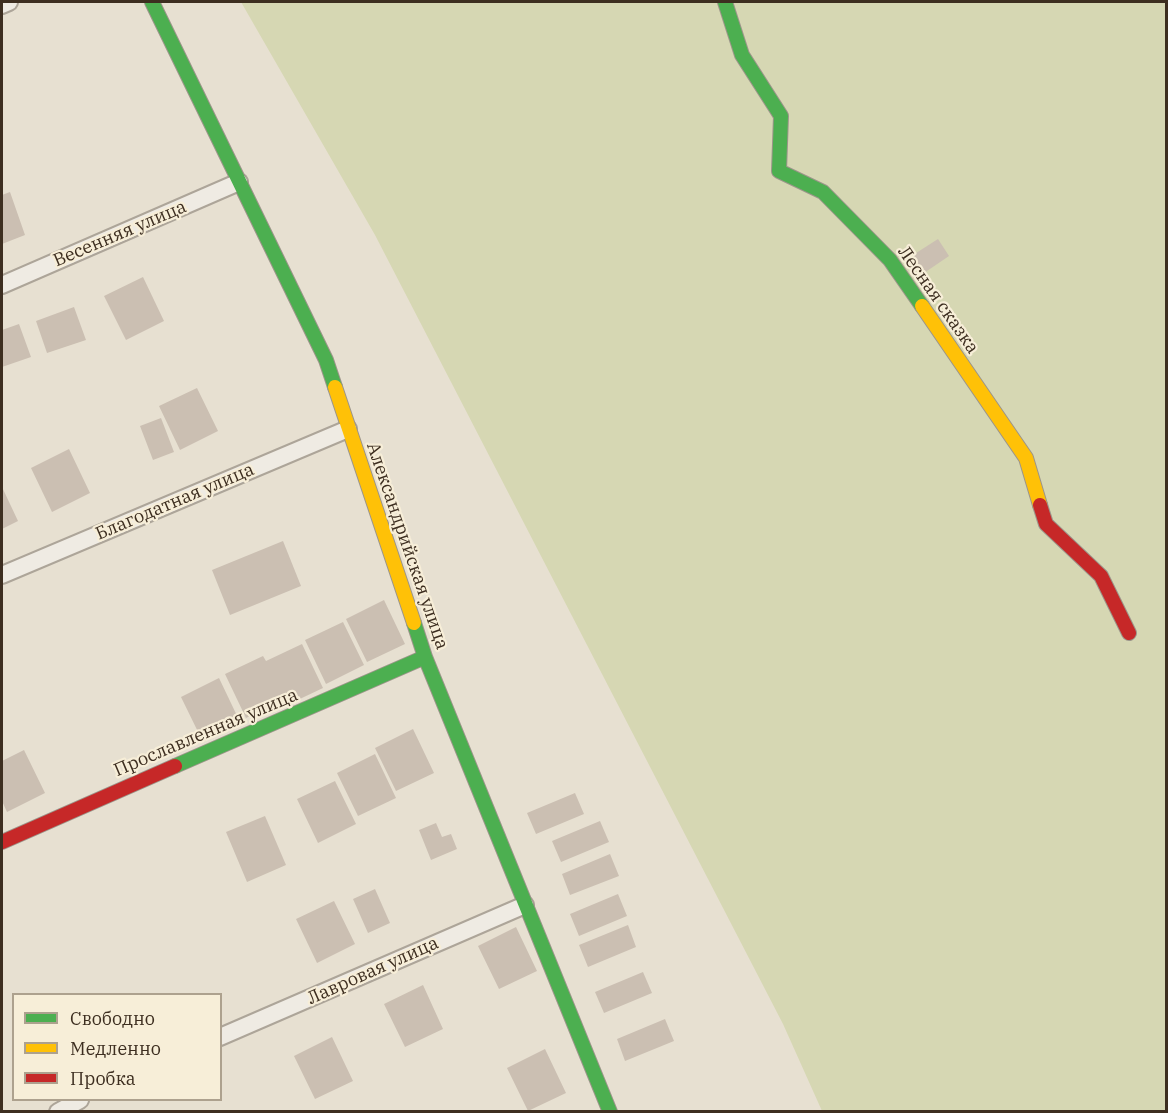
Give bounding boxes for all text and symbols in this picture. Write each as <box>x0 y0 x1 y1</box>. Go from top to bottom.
street label: Весенняя улица <box>50 196 190 272</box>
street label: Лесная сказка <box>893 242 983 358</box>
street label: Александрийская улица <box>361 440 453 652</box>
street label: Благодатная улица <box>93 459 257 545</box>
street label: Прославленная улица <box>111 684 301 782</box>
street label: Лавровая улица <box>304 932 442 1010</box>
legend <box>12 993 222 1101</box>
text: Свободно <box>70 1007 155 1030</box>
text: Медленно <box>70 1037 161 1060</box>
text: Пробка <box>70 1067 136 1090</box>

